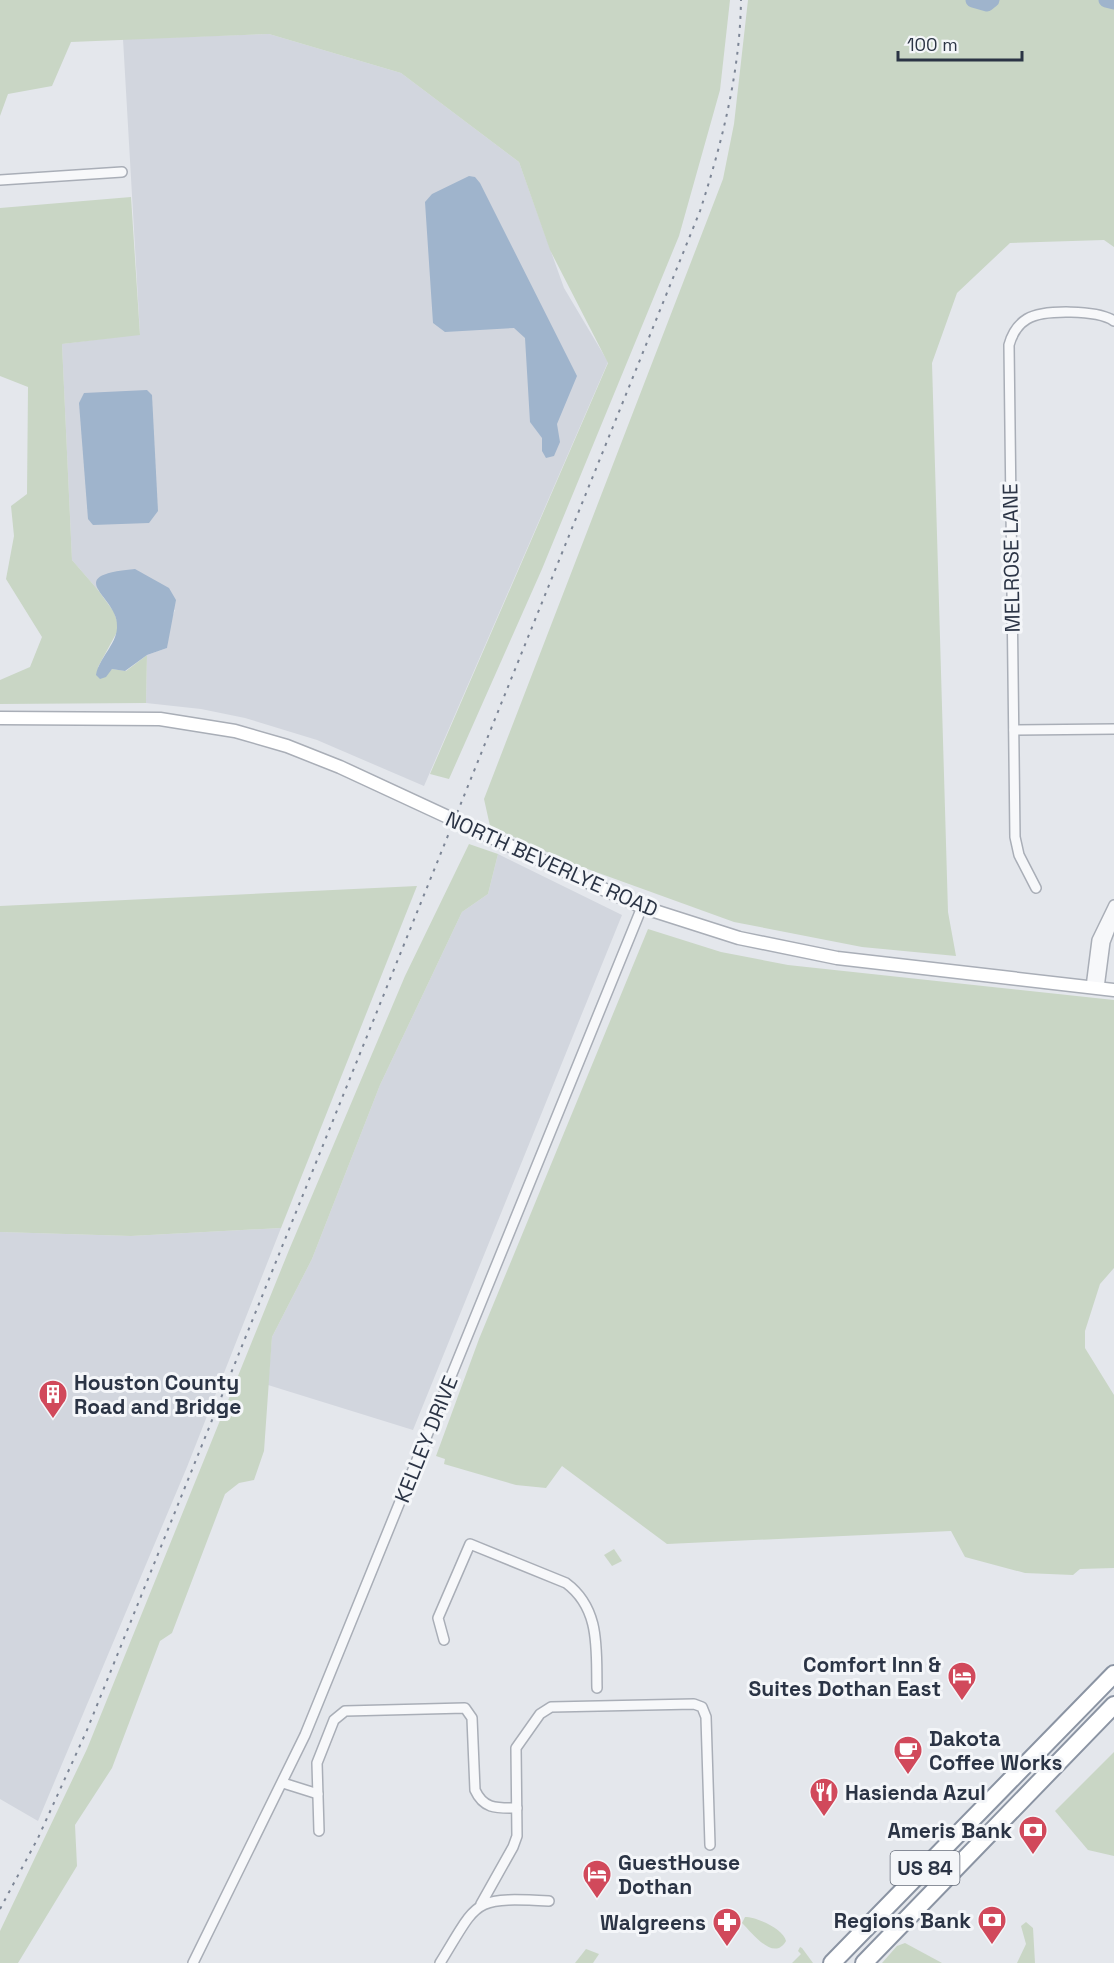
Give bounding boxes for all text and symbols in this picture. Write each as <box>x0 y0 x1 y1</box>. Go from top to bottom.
scale bar <box>898 24 1022 62</box>
text: 100 m <box>907 33 958 56</box>
street label: MELROSE LANE <box>996 483 1026 633</box>
street label: NORTH BEVERLYE ROAD <box>442 805 662 923</box>
place label: Houston County Road and Bridge <box>74 1369 241 1420</box>
street label: KELLEY DRIVE <box>388 1372 464 1506</box>
building icon: Houston County Road and Bridge <box>37 1378 69 1420</box>
place label: Comfort Inn & Suites Dothan East <box>749 1651 942 1702</box>
hotel icon: Comfort Inn & Suites Dothan East <box>946 1660 978 1702</box>
place label: Dakota Coffee Works <box>929 1725 1063 1776</box>
cafe icon: Dakota Coffee Works <box>892 1734 924 1776</box>
restaurant icon: Hasienda Azul <box>808 1776 840 1818</box>
place label: Hasienda Azul <box>845 1779 986 1806</box>
bank icon: Ameris Bank <box>1017 1814 1049 1856</box>
place label: Ameris Bank <box>888 1817 1012 1844</box>
place label: GuestHouse Dothan <box>618 1849 740 1900</box>
road number: US 84 <box>890 1851 960 1885</box>
hotel icon: GuestHouse Dothan <box>581 1858 613 1900</box>
bank icon: Regions Bank <box>976 1904 1008 1946</box>
pharmacy icon: Walgreens <box>711 1906 743 1948</box>
place label: Regions Bank <box>834 1907 971 1934</box>
place label: Walgreens <box>600 1909 706 1936</box>

